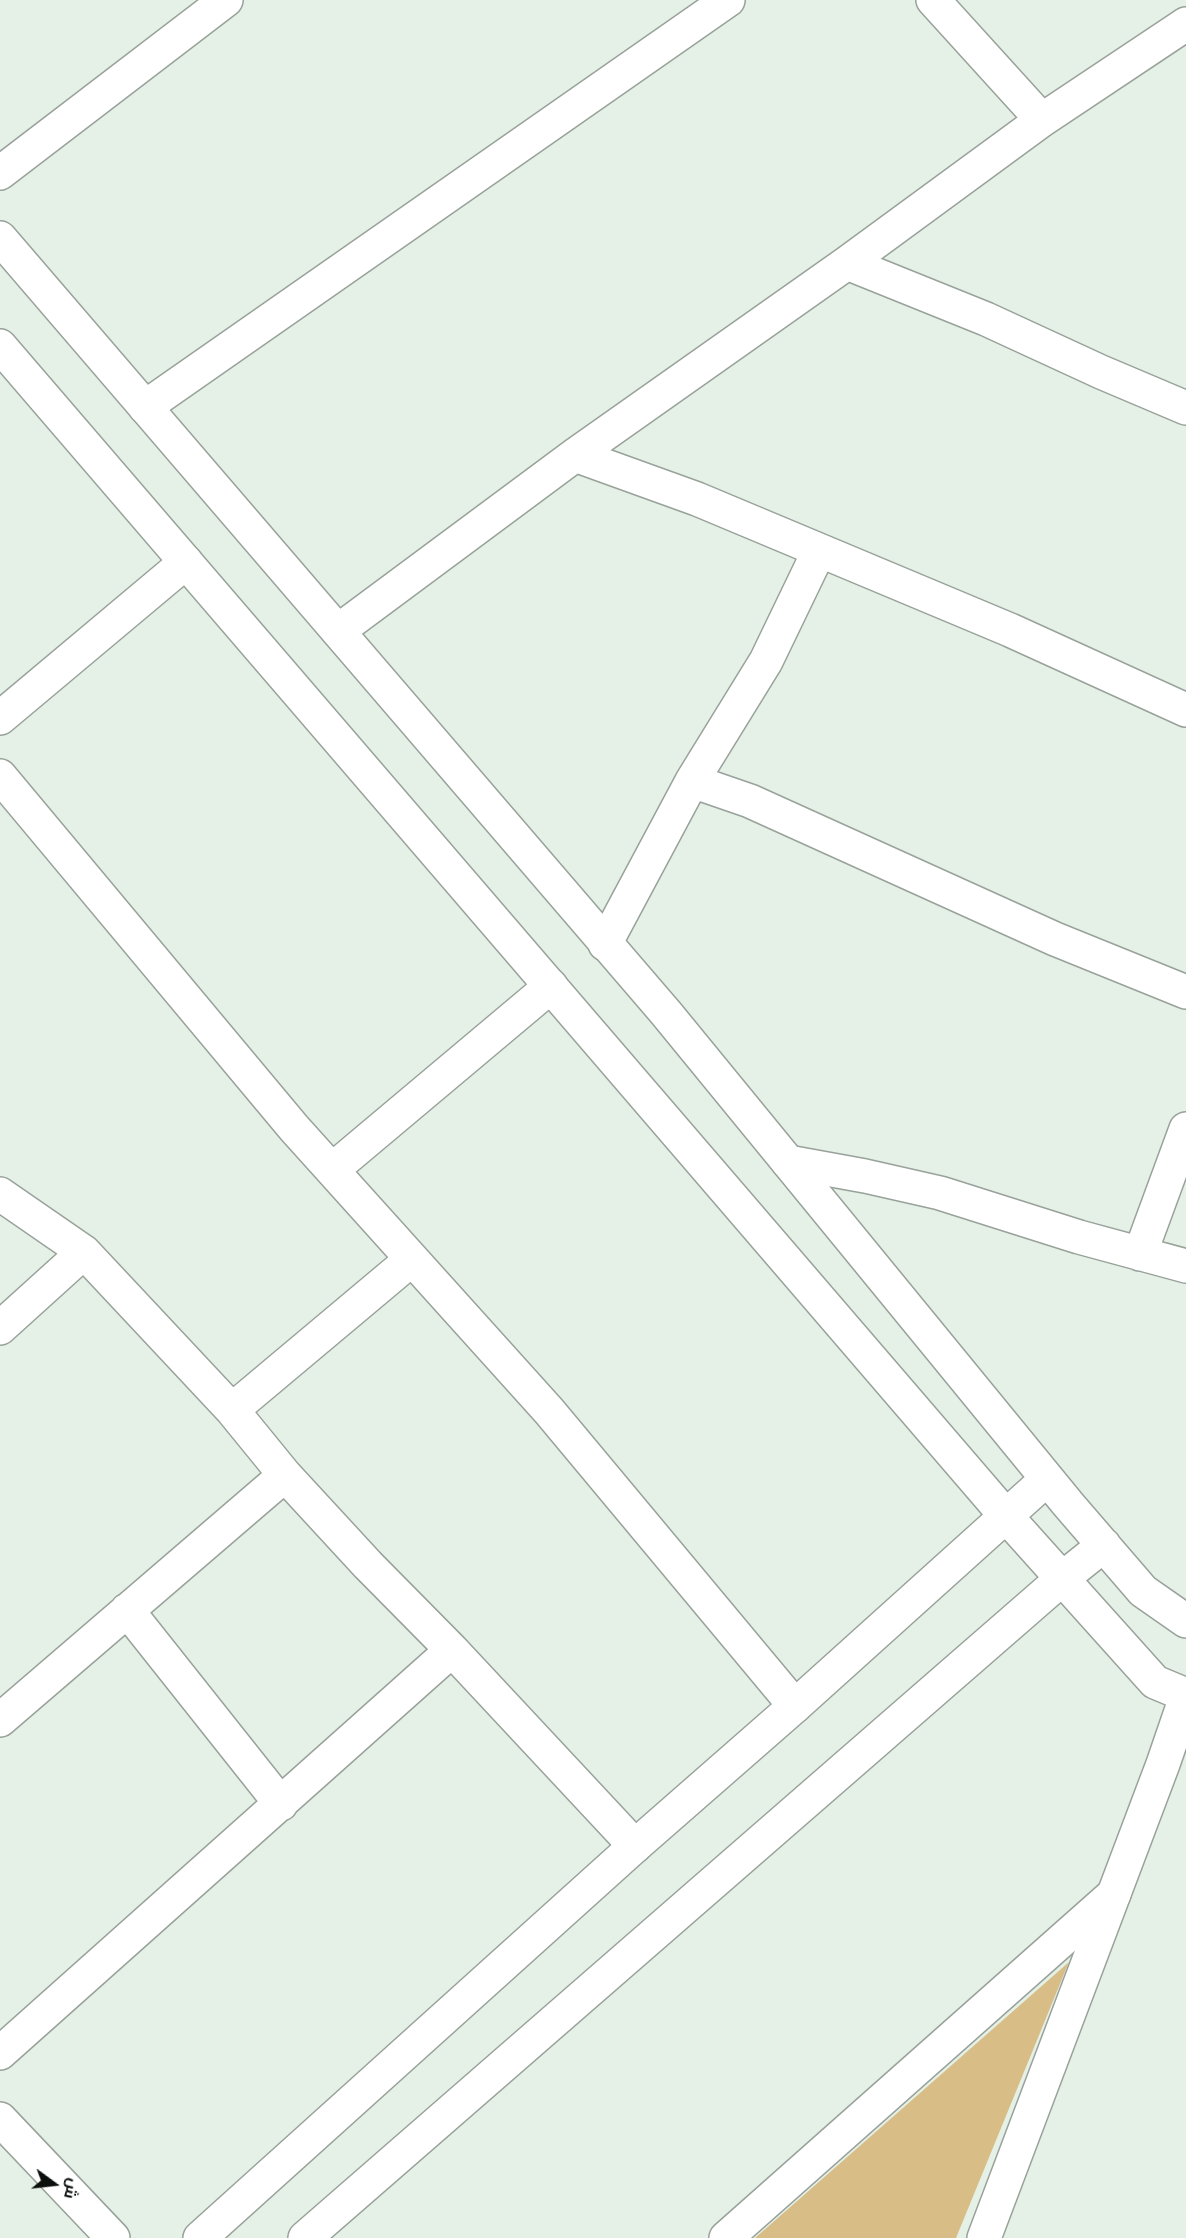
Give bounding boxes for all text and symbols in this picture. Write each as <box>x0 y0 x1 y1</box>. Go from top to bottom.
north arrow <box>24 2154 84 2214</box>
text: ش <box>60 2176 84 2201</box>

